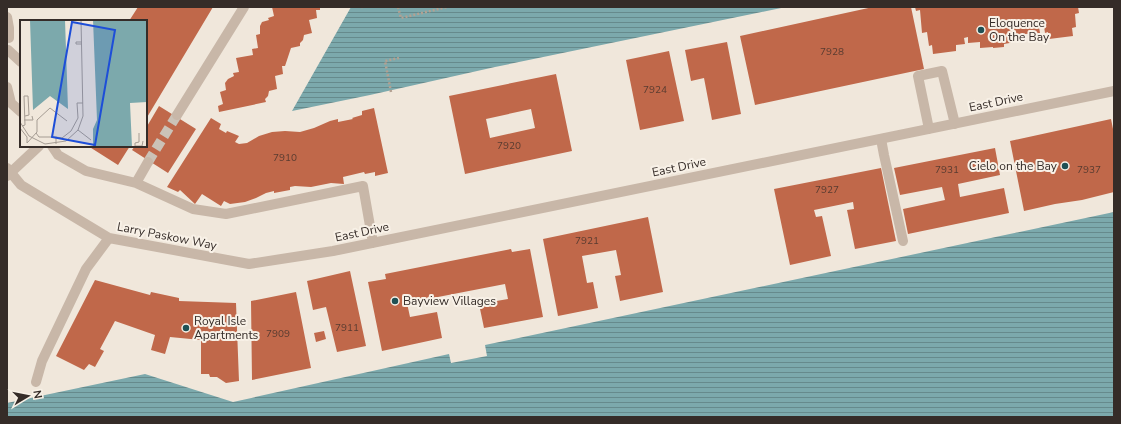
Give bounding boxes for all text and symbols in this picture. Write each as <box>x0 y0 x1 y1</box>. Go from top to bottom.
place label: Eloquence On the Bay <box>989 15 1050 45</box>
inset map <box>20 20 147 147</box>
marker: Eloquence On the Bay <box>976 25 986 35</box>
house number: 7928 <box>820 45 844 59</box>
house number: 7924 <box>643 83 667 97</box>
street label: East Drive <box>968 88 1024 116</box>
house number: 7920 <box>497 139 521 153</box>
house number: 7910 <box>273 151 297 165</box>
street label: East Drive <box>651 153 707 181</box>
place label: Cielo on the Bay <box>969 158 1058 174</box>
marker: Cielo on the Bay <box>1060 161 1070 171</box>
house number: 7931 <box>935 163 959 177</box>
house number: 7937 <box>1077 163 1101 177</box>
house number: 7927 <box>815 183 839 197</box>
street label: Larry Paskow Way <box>116 218 219 254</box>
street label: East Drive <box>334 218 390 246</box>
house number: 7921 <box>575 234 599 248</box>
place label: Bayview Villages <box>403 293 496 309</box>
marker: Bayview Villages <box>390 296 400 306</box>
place label: Royal Isle Apartments <box>194 313 259 343</box>
house number: 7911 <box>335 321 359 335</box>
marker: Royal Isle Apartments <box>181 323 191 333</box>
house number: 7909 <box>266 327 290 341</box>
north arrow <box>8 376 48 416</box>
text: N <box>29 389 45 400</box>

